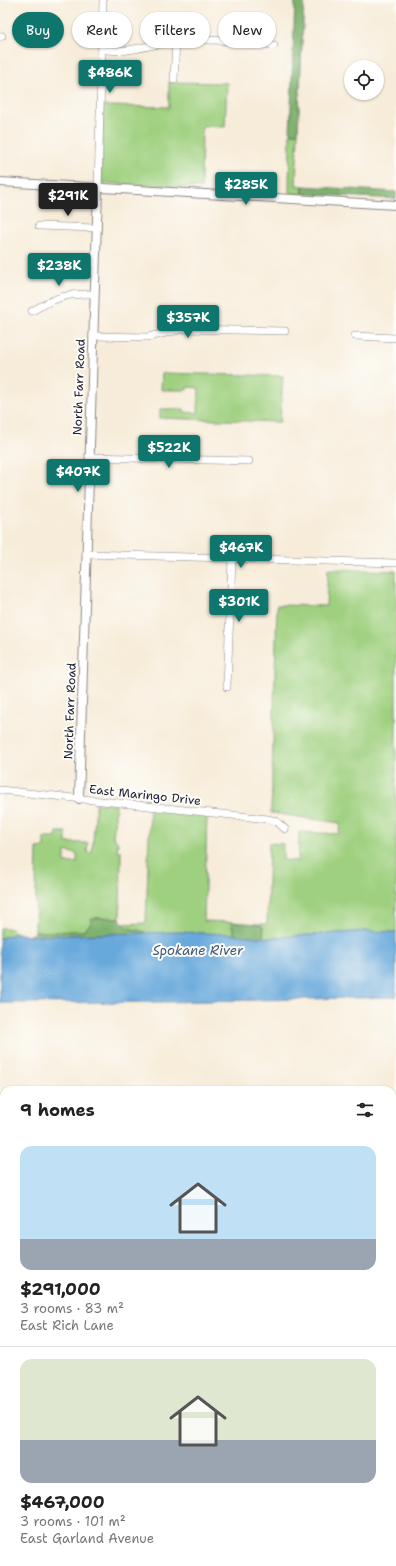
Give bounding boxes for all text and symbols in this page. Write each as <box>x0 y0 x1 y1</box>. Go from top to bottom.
chip: Buy <box>12 12 64 48</box>
chip: Rent <box>72 12 132 48</box>
chip: Filters <box>140 12 210 48</box>
chip: New <box>218 12 276 48</box>
pin: $486K <box>82 60 138 94</box>
map controls <box>344 60 384 100</box>
button: locate <box>344 60 384 100</box>
text: $486K <box>88 64 132 81</box>
pin: $285K <box>218 172 274 206</box>
text: $285K <box>224 176 268 193</box>
pin: $291K <box>40 183 96 217</box>
text: $291K <box>48 187 88 204</box>
pin: $238K <box>31 253 87 287</box>
text: $238K <box>37 257 81 274</box>
pin: $357K <box>160 305 216 339</box>
text: $357K <box>166 309 210 326</box>
street label: North Farr Road <box>69 338 89 436</box>
pin: $522K <box>141 435 197 469</box>
text: $522K <box>147 439 191 456</box>
pin: $407K <box>50 459 106 493</box>
text: $407K <box>56 463 100 480</box>
pin: $467K <box>213 535 269 569</box>
text: $467K <box>219 539 263 556</box>
pin: $301K <box>211 589 267 623</box>
text: $301K <box>218 593 260 610</box>
street label: North Farr Road <box>60 662 80 760</box>
street label: East Maringo Drive <box>88 781 202 809</box>
water label: Spokane River <box>153 942 244 959</box>
text: 9 homes <box>20 1099 95 1121</box>
icon: filters <box>354 1099 376 1121</box>
icon: home <box>162 1172 234 1244</box>
text: $291,000 <box>20 1278 101 1300</box>
text: 3 rooms · 83 m² <box>20 1300 124 1317</box>
text: East Rich Lane <box>20 1317 114 1334</box>
icon: home <box>162 1385 234 1457</box>
text: $467,000 <box>20 1491 105 1513</box>
text: 3 rooms · 101 m² <box>20 1513 126 1530</box>
text: East Garland Avenue <box>20 1530 154 1547</box>

